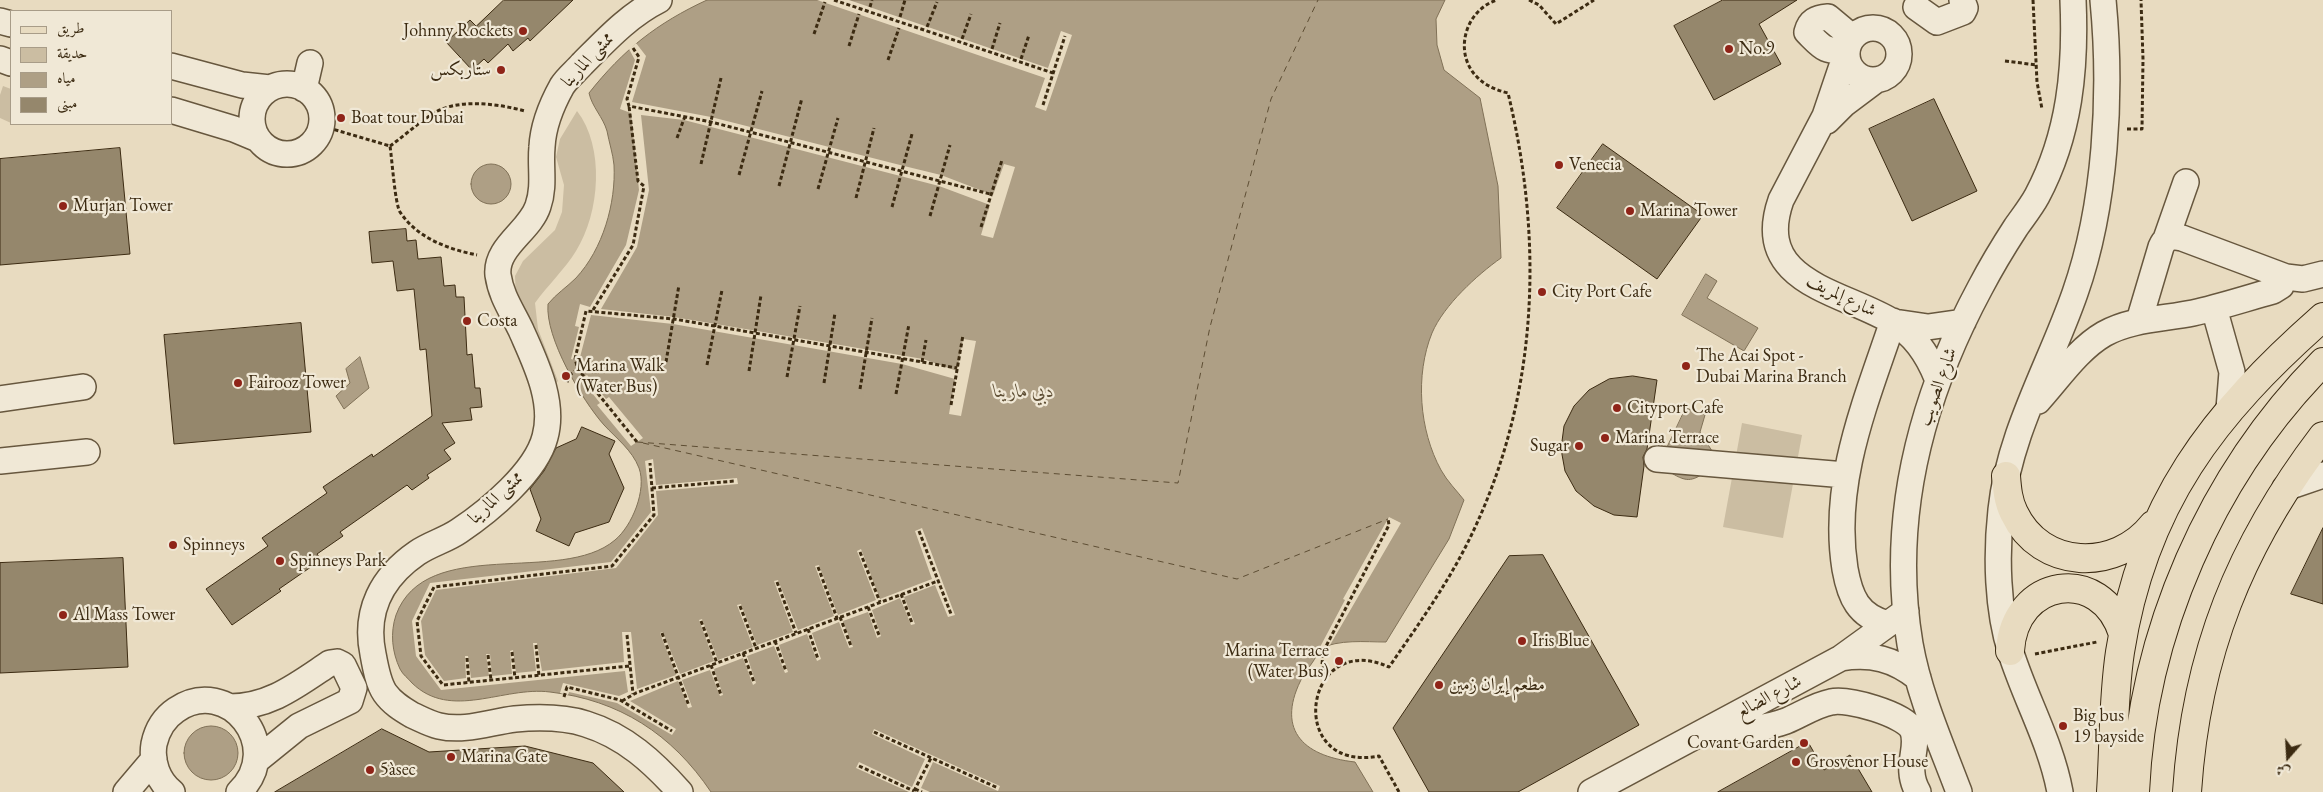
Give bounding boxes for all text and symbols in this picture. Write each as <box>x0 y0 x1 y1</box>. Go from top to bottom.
legend <box>10 10 172 125</box>
text: طريق <box>57 18 84 37</box>
place label: Johnny Rockets <box>403 20 513 42</box>
marker: Johnny Rockets <box>517 25 529 37</box>
street label: ممشى المارينا <box>557 28 619 92</box>
place label: No.9 <box>1739 38 1774 60</box>
text: حديقة <box>57 43 87 62</box>
marker: No.9 <box>1723 43 1735 55</box>
place label: ستاربكس <box>430 59 491 81</box>
marker: ستاربكس <box>495 64 507 76</box>
text: مياه <box>57 68 75 87</box>
text: مبنى <box>57 93 77 112</box>
place label: Boat tour Dubai <box>351 107 464 129</box>
marker: Boat tour Dubai <box>335 112 347 124</box>
place label: Venecia <box>1569 154 1622 176</box>
marker: Venecia <box>1553 159 1565 171</box>
place label: Murjan Tower <box>73 195 173 217</box>
marker: Murjan Tower <box>57 200 69 212</box>
place label: Marina Tower <box>1640 200 1737 222</box>
marker: Marina Tower <box>1624 205 1636 217</box>
street label: شارع إلمريف <box>1803 270 1879 322</box>
place label: City Port Cafe <box>1552 281 1652 303</box>
marker: City Port Cafe <box>1536 286 1548 298</box>
place label: Costa <box>477 310 517 332</box>
marker: Costa <box>461 315 473 327</box>
place label: The Acai Spot - Dubai Marina Branch <box>1696 345 1847 388</box>
street label: شارع الصويب <box>1914 345 1962 429</box>
place label: Marina Walk (Water Bus) <box>576 355 664 398</box>
marker: The Acai Spot - Dubai Marina Branch <box>1680 360 1692 372</box>
marker: Marina Walk (Water Bus) <box>560 370 572 382</box>
place label: Fairooz Tower <box>248 372 346 394</box>
marker: Fairooz Tower <box>232 377 244 389</box>
water label: دبي مارينا <box>994 381 1054 403</box>
place label: Cityport Cafe <box>1627 397 1723 419</box>
marker: Cityport Cafe <box>1611 402 1623 414</box>
place label: Marina Terrace <box>1615 427 1719 449</box>
marker: Marina Terrace <box>1599 432 1611 444</box>
place label: Sugar <box>1530 435 1569 457</box>
marker: Sugar <box>1573 440 1585 452</box>
street label: ممشى المارينا <box>464 467 528 529</box>
place label: Spinneys <box>183 534 245 556</box>
marker: Spinneys <box>167 539 179 551</box>
place label: Spinneys Park <box>290 550 386 572</box>
marker: Spinneys Park <box>274 555 286 567</box>
place label: Al Mass Tower <box>73 604 175 626</box>
marker: Al Mass Tower <box>57 609 69 621</box>
place label: Iris Blue <box>1532 630 1589 652</box>
marker: Iris Blue <box>1516 635 1528 647</box>
place label: Marina Terrace (Water Bus) <box>1225 640 1329 682</box>
marker: Marina Terrace (Water Bus) <box>1333 655 1345 667</box>
street label: شارع الضالع <box>1733 671 1805 723</box>
place label: مطعم إيران زمين <box>1449 674 1545 696</box>
marker: مطعم إيران زمين <box>1433 679 1445 691</box>
place label: Big bus 19 bayside <box>2073 705 2144 748</box>
marker: Big bus 19 bayside <box>2057 720 2069 732</box>
place label: Covant Garden <box>1687 732 1794 754</box>
north arrow <box>2263 732 2313 782</box>
marker: Covant Garden <box>1798 737 1810 749</box>
place label: Marina Gate <box>461 746 548 768</box>
marker: Marina Gate <box>445 751 457 763</box>
place label: Grosvenor House <box>1806 751 1928 773</box>
marker: Grosvenor House <box>1790 756 1802 768</box>
place label: 5àsec <box>380 759 416 781</box>
text: ش <box>2274 760 2293 782</box>
marker: 5àsec <box>364 764 376 776</box>

